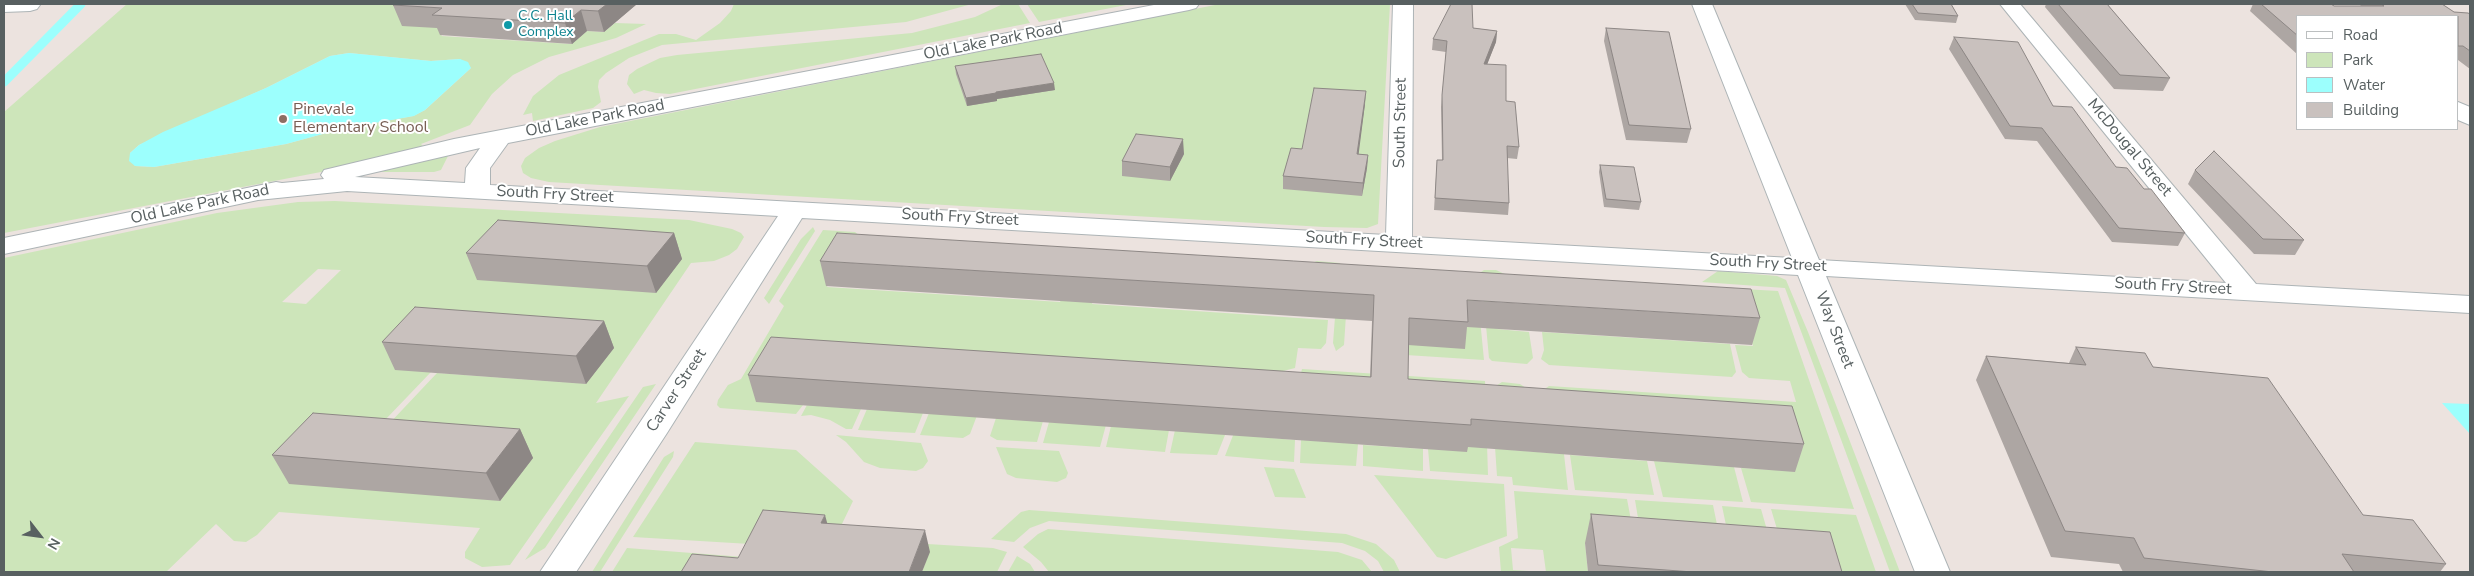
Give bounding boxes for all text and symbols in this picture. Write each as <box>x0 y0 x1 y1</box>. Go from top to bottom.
place label: C.C. Hall Complex <box>518 9 574 41</box>
legend <box>2296 15 2459 130</box>
marker: C.C. Hall Complex <box>502 19 514 31</box>
street label: Old Lake Park Road <box>922 19 1064 65</box>
text: Road <box>2343 25 2378 45</box>
text: Park <box>2343 50 2373 70</box>
text: Water <box>2343 75 2385 95</box>
street label: South Street <box>1391 78 1411 168</box>
street label: McDougal Street <box>2083 95 2175 201</box>
street label: Old Lake Park Road <box>524 96 666 142</box>
place label: Pinevale Elementary School <box>293 100 428 138</box>
text: Building <box>2343 100 2399 120</box>
marker: Pinevale Elementary School <box>277 113 289 125</box>
street label: Old Lake Park Road <box>129 181 271 229</box>
street label: South Fry Street <box>496 182 614 208</box>
street label: South Fry Street <box>901 205 1019 231</box>
street label: South Fry Street <box>1305 228 1423 254</box>
street label: South Fry Street <box>1709 251 1827 277</box>
street label: South Fry Street <box>2114 274 2232 300</box>
street label: Way Street <box>1811 289 1857 371</box>
street label: Carver Street <box>643 346 711 436</box>
north arrow <box>15 511 65 561</box>
text: N <box>43 534 64 553</box>

